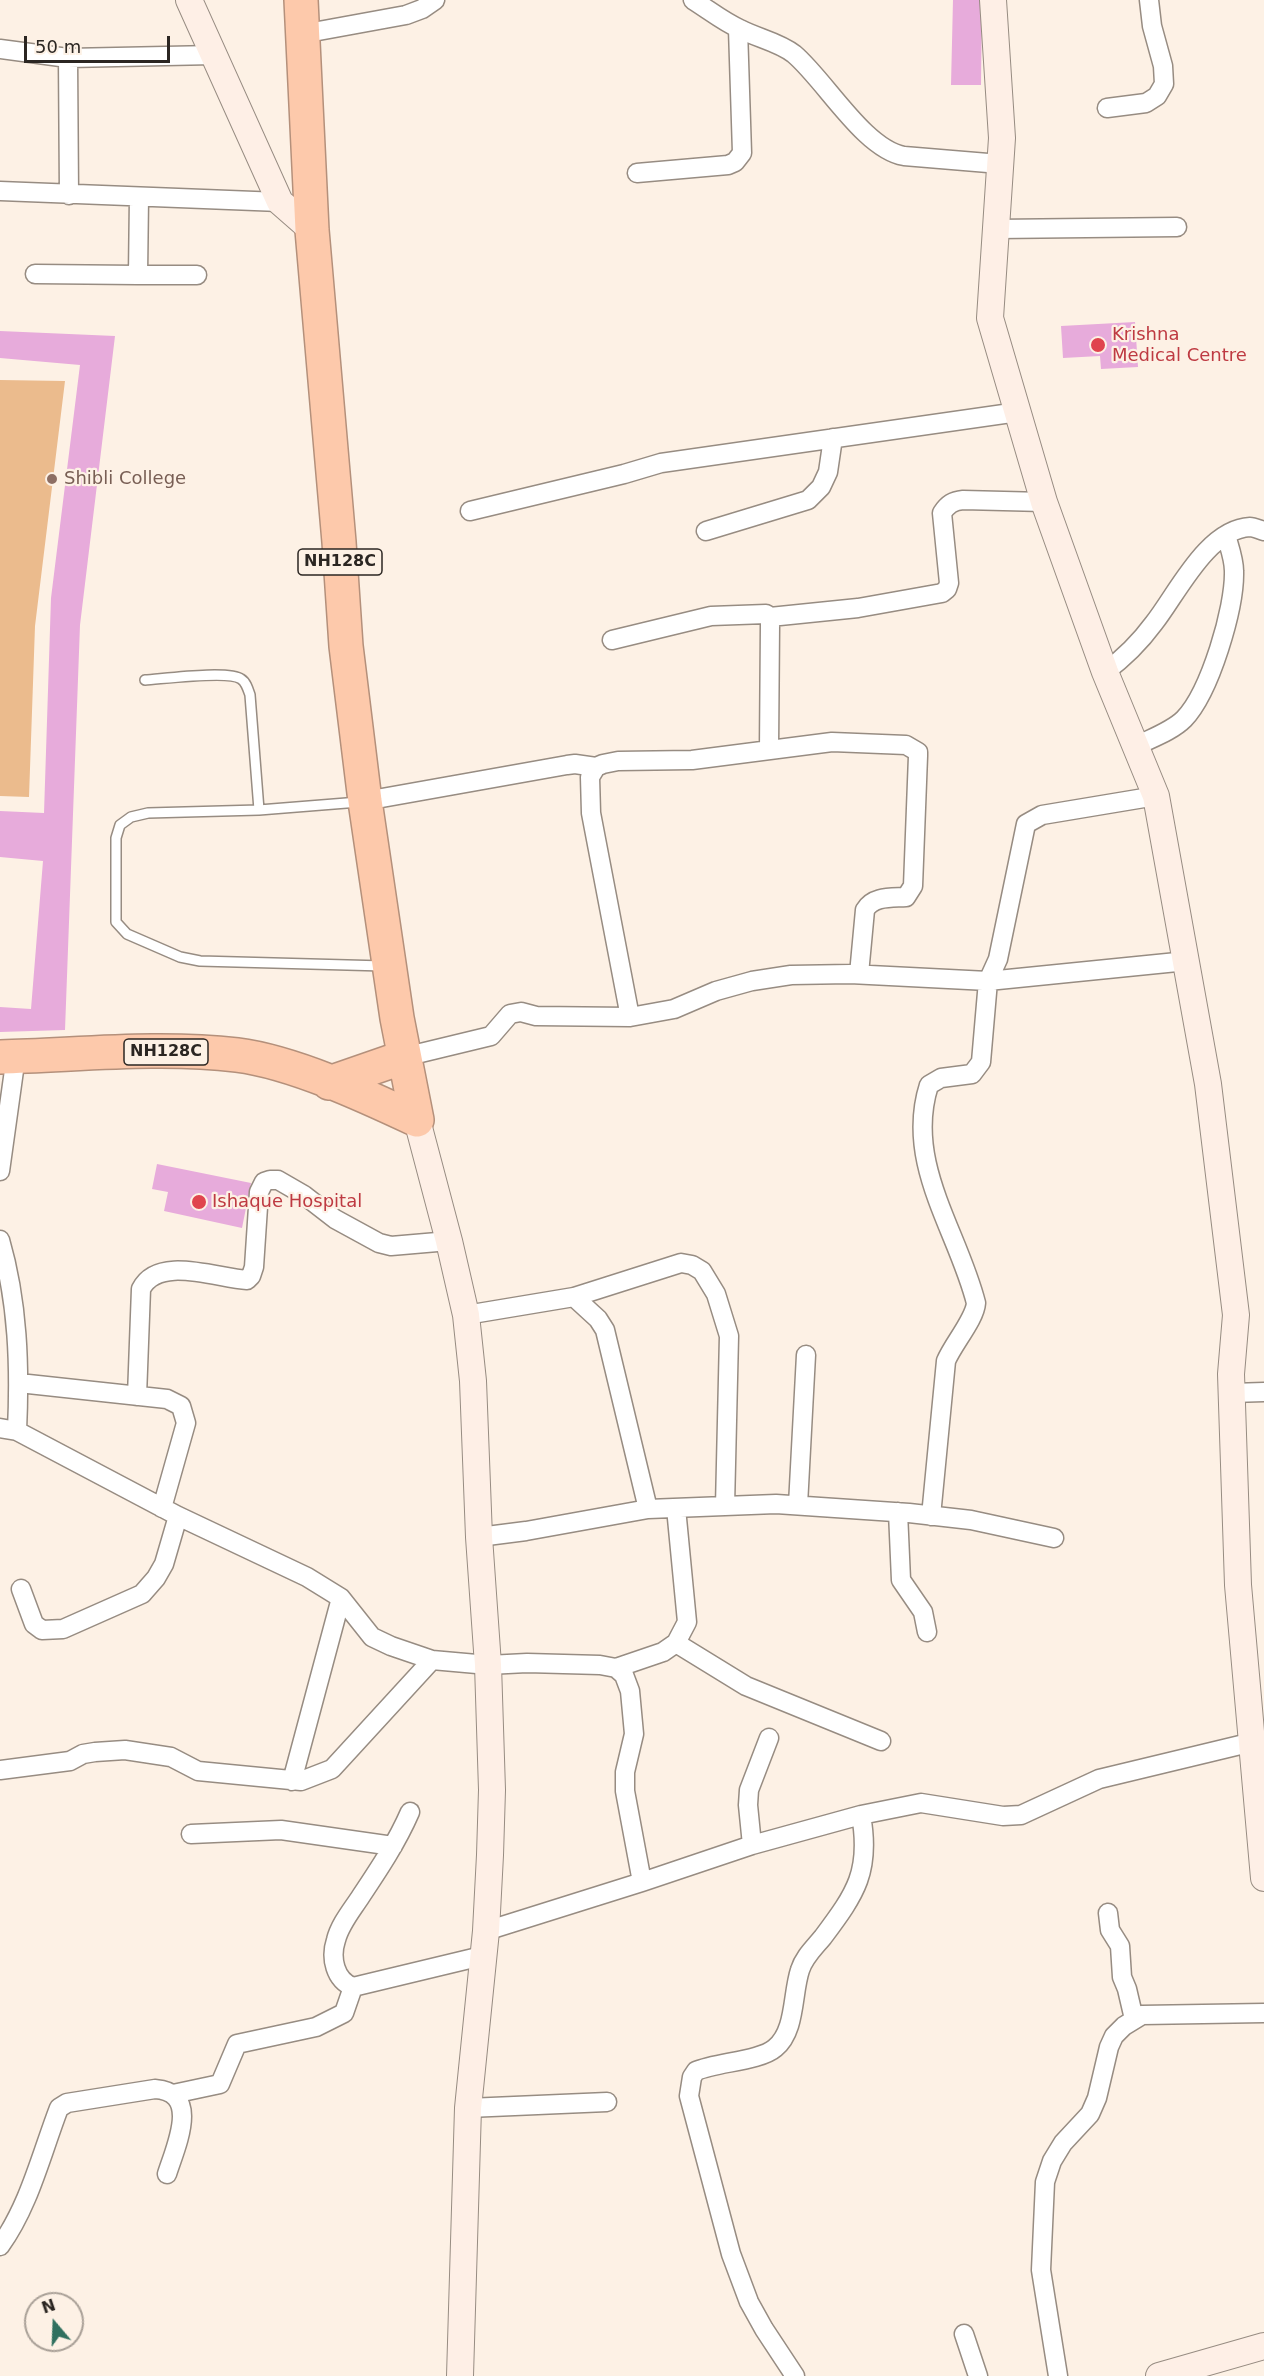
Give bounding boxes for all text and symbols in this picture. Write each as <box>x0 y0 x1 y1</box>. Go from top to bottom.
scale bar <box>27 24 172 62</box>
text: 50 m <box>35 36 81 57</box>
place label: Krishna Medical Centre <box>1112 324 1247 366</box>
marker: Krishna Medical Centre <box>1089 336 1107 354</box>
place label: Shibli College <box>64 468 186 490</box>
marker: Shibli College <box>45 472 59 486</box>
road number: NH128C <box>298 549 382 575</box>
road number: NH128C <box>124 1039 208 1065</box>
place label: Ishaque Hospital <box>212 1191 362 1213</box>
marker: Ishaque Hospital <box>190 1193 208 1211</box>
north arrow <box>24 2292 84 2352</box>
text: N <box>39 2295 58 2318</box>

